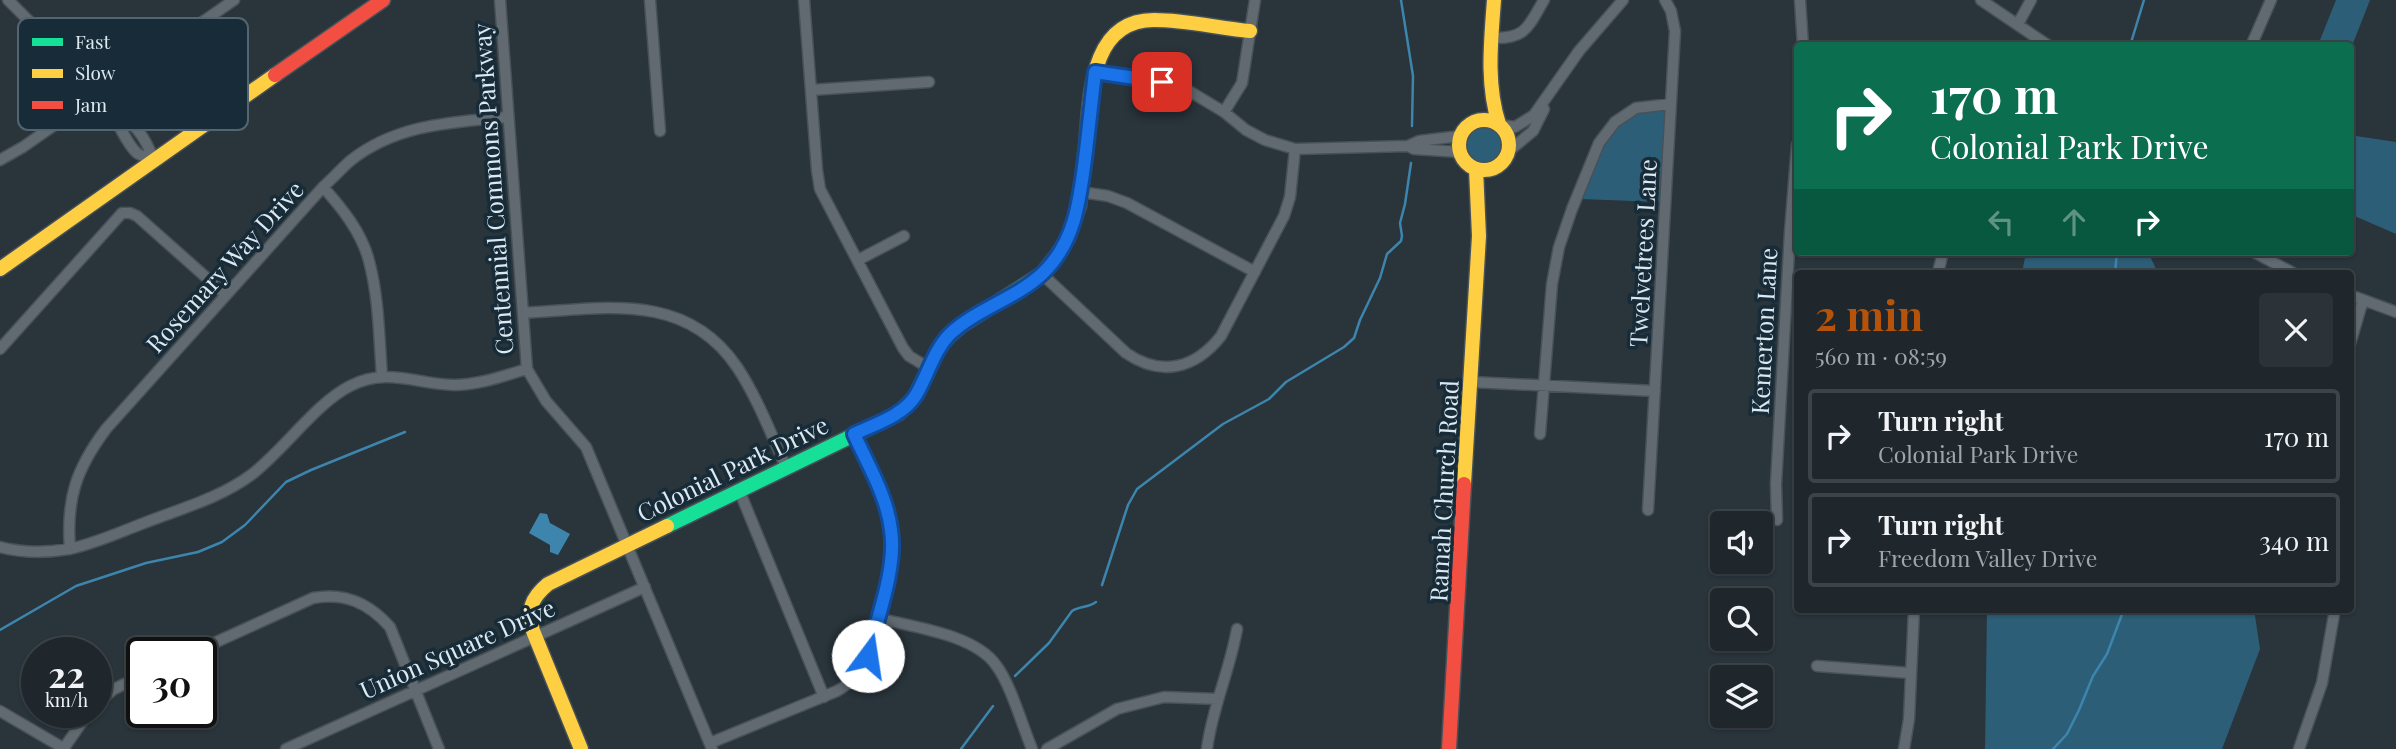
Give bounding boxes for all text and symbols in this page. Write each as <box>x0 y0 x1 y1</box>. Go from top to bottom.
legend <box>18 18 248 130</box>
street label: Centennial Commons Parkway <box>464 22 520 356</box>
text: Fast <box>75 28 111 54</box>
pin <box>1132 52 1192 112</box>
text: Slow <box>75 59 116 85</box>
text: 170 m <box>1930 61 2058 126</box>
icon: arrive <box>1143 63 1181 101</box>
icon: right <box>1815 70 1906 161</box>
text: Jam <box>74 91 107 117</box>
text: Colonial Park Drive <box>1930 124 2209 167</box>
street label: Twelvetrees Lane <box>1621 158 1663 348</box>
street label: Rosemary Way Drive <box>138 173 310 359</box>
icon: left <box>1982 203 2020 241</box>
icon: ahead <box>2055 203 2093 241</box>
icon: right <box>2128 203 2166 241</box>
street label: Kemerton Lane <box>1743 247 1783 415</box>
text: 2 min <box>1815 286 1923 342</box>
button: close <box>2259 293 2333 367</box>
text: 560 m · 08:59 <box>1815 340 1947 371</box>
street label: Ramah Church Road <box>1421 379 1465 603</box>
text: Turn right <box>1878 403 2004 438</box>
street label: Colonial Park Drive <box>631 408 833 528</box>
icon: right <box>1819 417 1857 455</box>
text: 170 m <box>2264 419 2329 454</box>
text: Colonial Park Drive <box>1878 438 2078 469</box>
text: Turn right <box>1878 507 2004 542</box>
map controls <box>1710 511 1773 728</box>
button: sound <box>1710 511 1773 574</box>
icon: right <box>1819 521 1857 559</box>
text: 340 m <box>2259 523 2329 558</box>
text: Freedom Valley Drive <box>1878 542 2097 573</box>
button: search <box>1710 588 1773 651</box>
street label: Union Square Drive <box>354 591 560 705</box>
position arrow <box>831 619 905 693</box>
speed limit sign: 30 <box>126 637 217 728</box>
text: 22 <box>48 650 85 697</box>
button: layers <box>1710 665 1773 728</box>
text: km/h <box>45 688 88 712</box>

